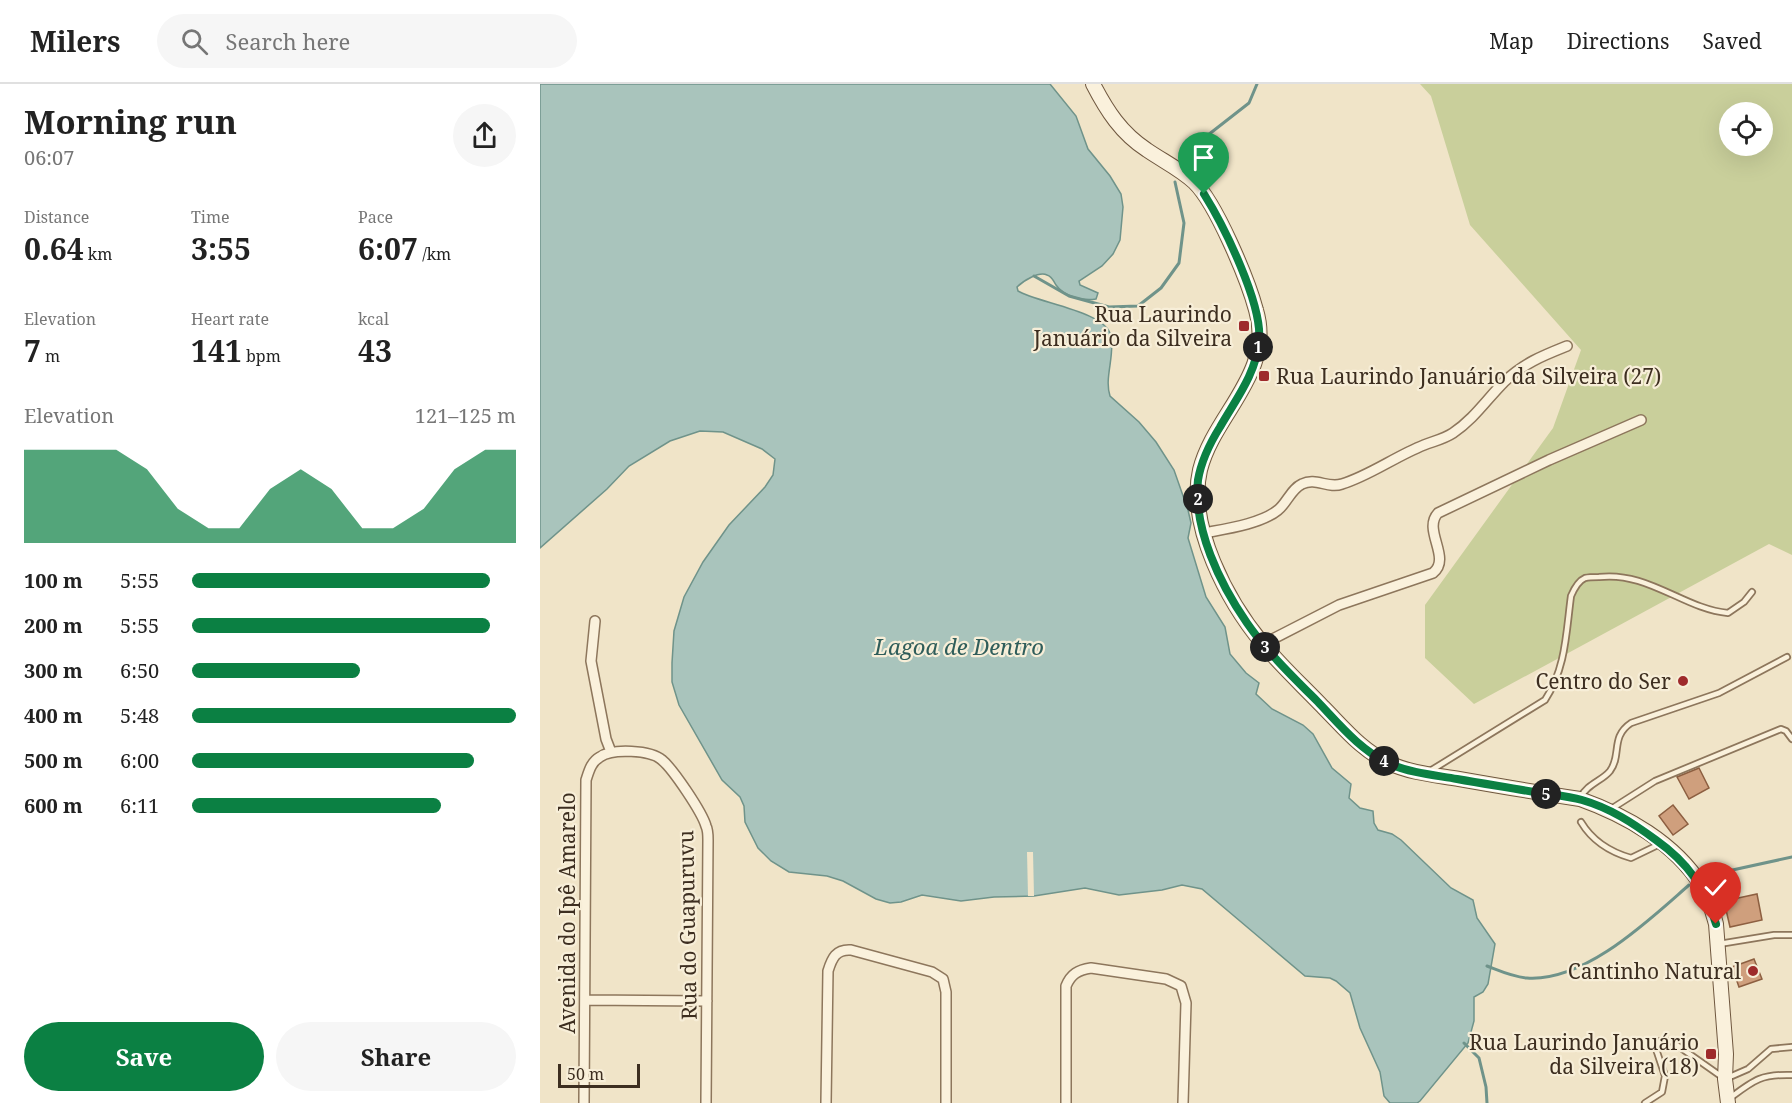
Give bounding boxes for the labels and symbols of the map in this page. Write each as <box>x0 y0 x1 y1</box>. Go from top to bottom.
pin <box>1178 132 1229 194</box>
place label: Rua Laurindo Januário da Silveira <box>1033 300 1232 352</box>
marker: Rua Laurindo Januário da Silveira <box>1237 319 1251 333</box>
pin: 1 <box>1243 332 1273 362</box>
place label: Rua Laurindo Januário da Silveira (27) <box>1276 362 1661 390</box>
marker: Rua Laurindo Januário da Silveira (27) <box>1257 369 1271 383</box>
pin: 2 <box>1183 484 1213 514</box>
water label: Lagoa de Dentro <box>873 631 1044 661</box>
pin: 3 <box>1250 632 1280 662</box>
place label: Centro do Ser <box>1535 667 1671 695</box>
marker: Centro do Ser <box>1676 674 1690 688</box>
pin: 4 <box>1369 746 1399 776</box>
pin: 5 <box>1531 779 1561 809</box>
street label: Avenida do Ipê Amarelo <box>553 792 581 1034</box>
street label: Rua do Guapuruvu <box>671 830 703 1020</box>
pin <box>1690 862 1741 924</box>
place label: Cantinho Natural <box>1568 957 1741 985</box>
marker: Cantinho Natural <box>1746 964 1760 978</box>
place label: Rua Laurindo Januário da Silveira (18) <box>1469 1028 1699 1080</box>
marker: Rua Laurindo Januário da Silveira (18) <box>1704 1047 1718 1061</box>
scale bar <box>558 1061 640 1088</box>

